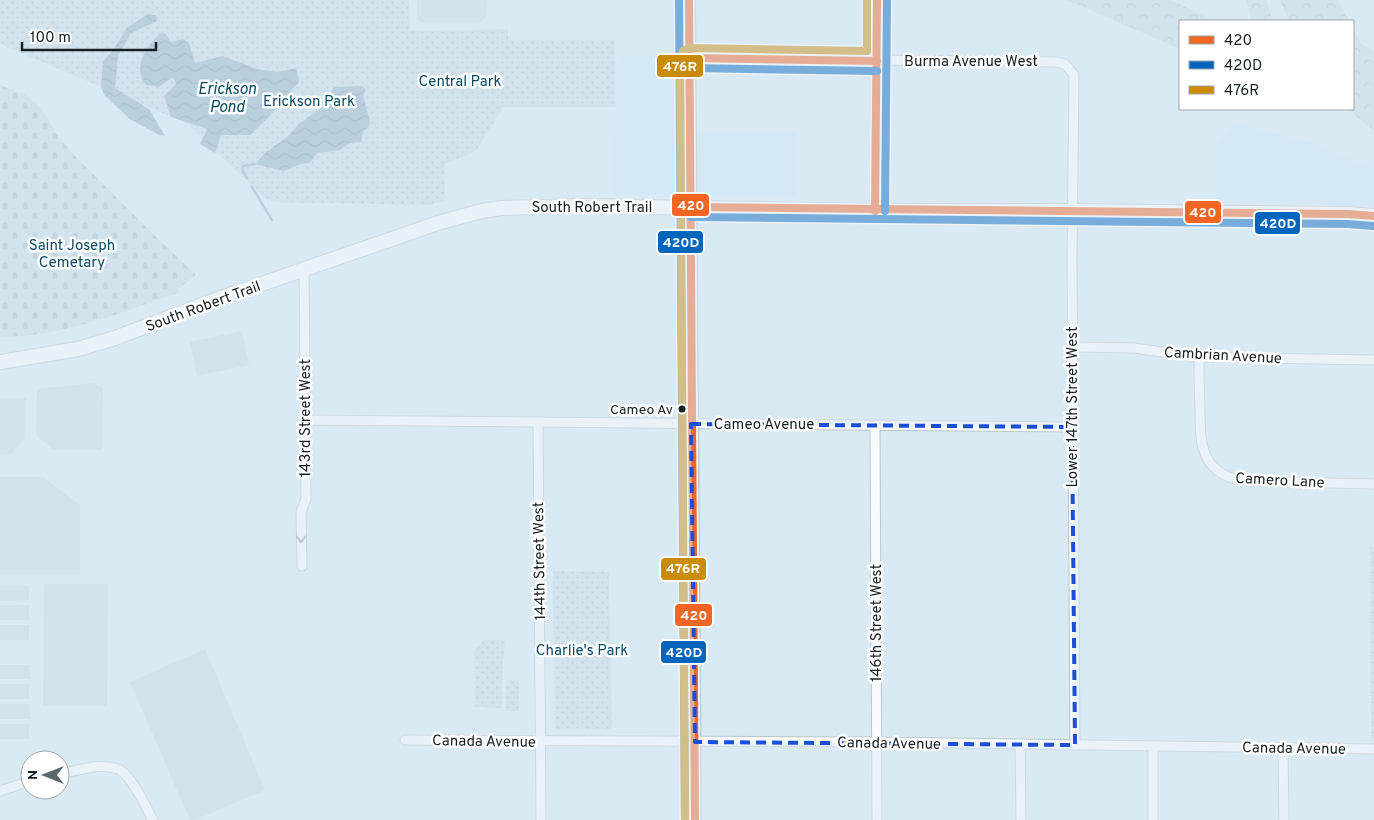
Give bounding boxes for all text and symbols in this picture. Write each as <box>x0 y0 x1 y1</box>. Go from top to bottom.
scale bar <box>22 20 156 52</box>
legend <box>1179 20 1354 110</box>
text: 100 m <box>30 29 71 48</box>
text: 420 <box>1224 32 1252 51</box>
street label: Burma Avenue West <box>904 53 1038 72</box>
line badge: 476R <box>656 54 704 78</box>
text: 420D <box>1224 57 1262 76</box>
text: 476R <box>663 59 697 76</box>
park label: Central Park <box>418 73 502 92</box>
water label: Erickson Pond <box>198 80 256 118</box>
text: 476R <box>1224 82 1259 101</box>
park label: Erickson Park <box>263 93 355 112</box>
line badge: 420 <box>671 193 710 217</box>
text: 420 <box>678 198 704 215</box>
street label: South Robert Trail <box>532 199 652 218</box>
line badge: 420 <box>1184 200 1222 224</box>
text: 420 <box>1190 205 1216 222</box>
line badge: 420D <box>1254 211 1301 235</box>
text: 420D <box>1260 216 1296 233</box>
line badge: 420D <box>657 230 704 254</box>
text: 420D <box>663 235 699 252</box>
park label: Saint Joseph Cemetary <box>29 237 115 273</box>
street label: South Robert Trail <box>143 278 264 337</box>
street label: Lower 147th Street West <box>1064 326 1083 488</box>
street label: Cambrian Avenue <box>1163 344 1282 369</box>
street label: 143rd Street West <box>297 359 316 477</box>
place label: Cameo Av <box>610 402 673 419</box>
marker: Cameo Av <box>677 404 687 414</box>
street label: Cameo Avenue <box>714 416 814 435</box>
street label: Camero Lane <box>1235 470 1325 493</box>
street label: 144th Street West <box>530 502 551 620</box>
one-way arrow <box>296 536 306 543</box>
line badge: 476R <box>660 557 707 581</box>
text: 476R <box>666 561 700 578</box>
street label: 146th Street West <box>868 564 887 682</box>
line badge: 420 <box>674 603 713 627</box>
text: 420 <box>681 608 707 625</box>
line badge: 420D <box>660 640 707 664</box>
park label: Charlie's Park <box>536 642 628 661</box>
text: 420D <box>666 645 702 662</box>
street label: Canada Avenue <box>432 732 536 753</box>
street label: Canada Avenue <box>837 734 941 755</box>
street label: Canada Avenue <box>1242 739 1346 760</box>
north arrow <box>20 750 70 800</box>
text: N <box>25 770 42 780</box>

